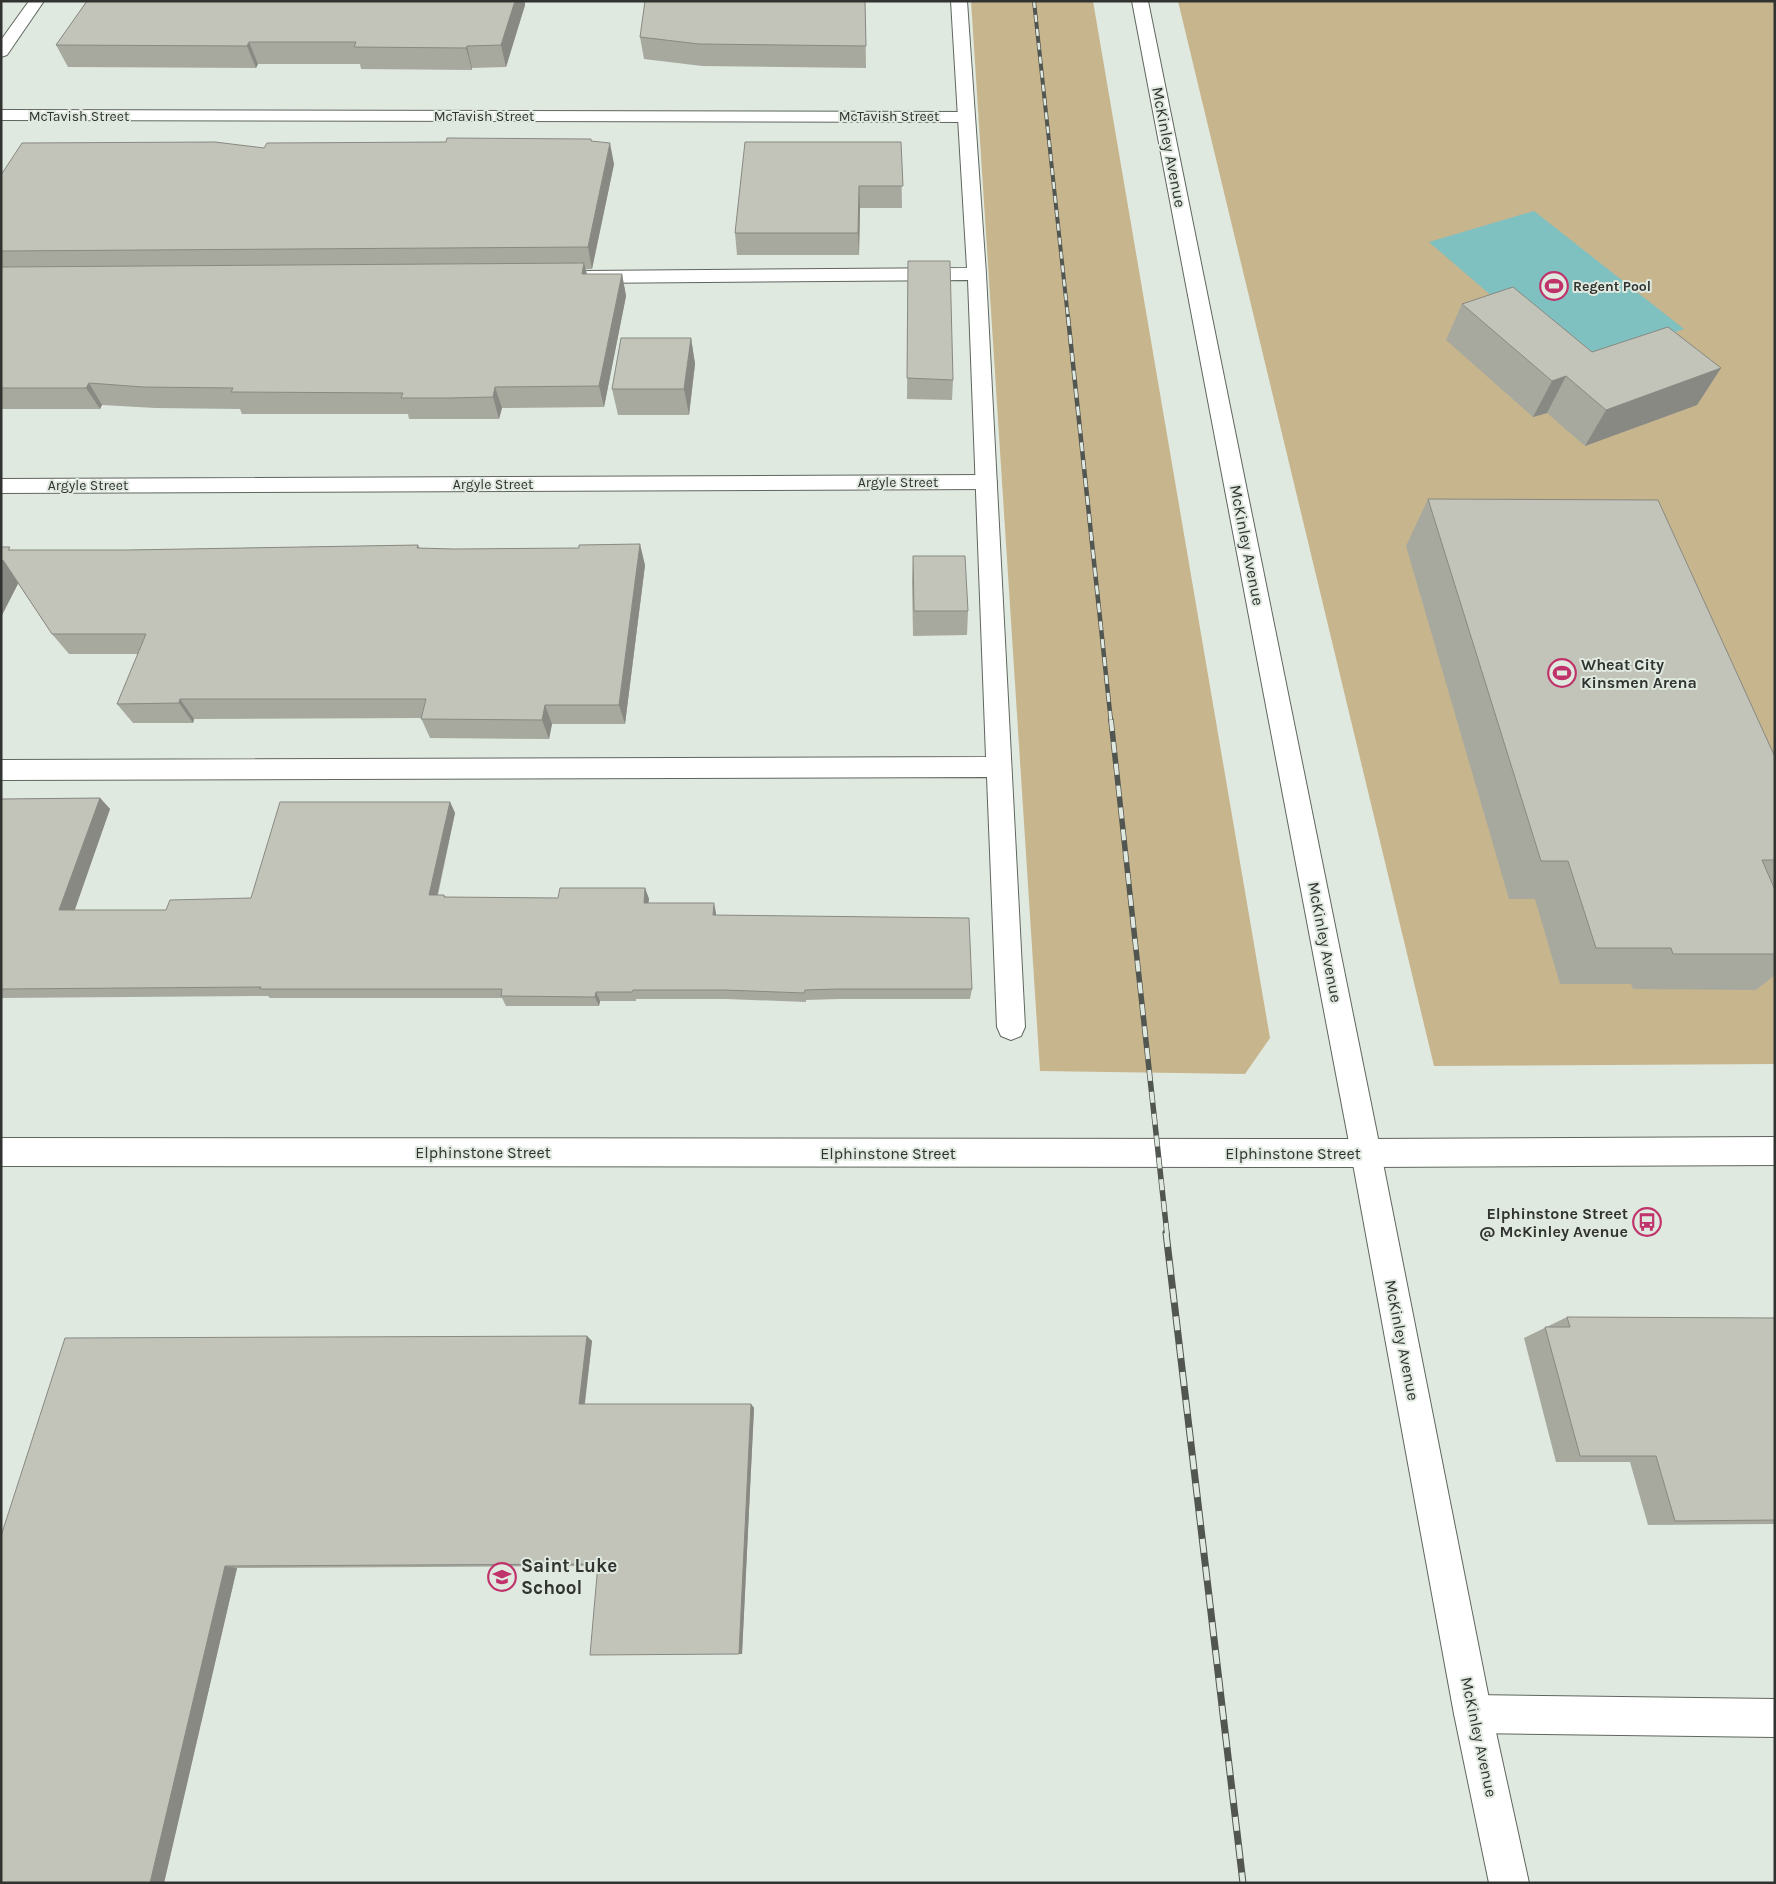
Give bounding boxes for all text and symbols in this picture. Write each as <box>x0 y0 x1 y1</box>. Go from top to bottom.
street label: McKinley Avenue <box>1148 85 1190 209</box>
street label: McTavish Street <box>29 108 129 125</box>
street label: McTavish Street <box>434 108 534 125</box>
street label: McTavish Street <box>839 108 939 125</box>
sports icon: Regent Pool <box>1539 271 1569 301</box>
place label: Regent Pool <box>1573 278 1651 295</box>
street label: Argyle Street <box>858 474 938 491</box>
street label: Argyle Street <box>453 476 533 493</box>
street label: Argyle Street <box>48 477 128 494</box>
street label: McKinley Avenue <box>1226 483 1268 607</box>
place label: Wheat City Kinsmen Arena <box>1581 655 1697 692</box>
sports icon: Wheat City Kinsmen Arena <box>1547 658 1577 688</box>
street label: McKinley Avenue <box>1304 880 1346 1004</box>
street label: Elphinstone Street <box>415 1143 551 1162</box>
street label: Elphinstone Street <box>820 1144 956 1163</box>
street label: Elphinstone Street <box>1225 1144 1361 1163</box>
place label: Elphinstone Street @ McKinley Avenue <box>1479 1204 1628 1241</box>
bus stop icon: Elphinstone Street @ McKinley Avenue <box>1632 1207 1662 1237</box>
street label: McKinley Avenue <box>1381 1278 1423 1402</box>
place label: Saint Luke School <box>521 1555 617 1599</box>
school or university icon: Saint Luke School <box>487 1562 517 1592</box>
street label: McKinley Avenue <box>1457 1675 1501 1799</box>

